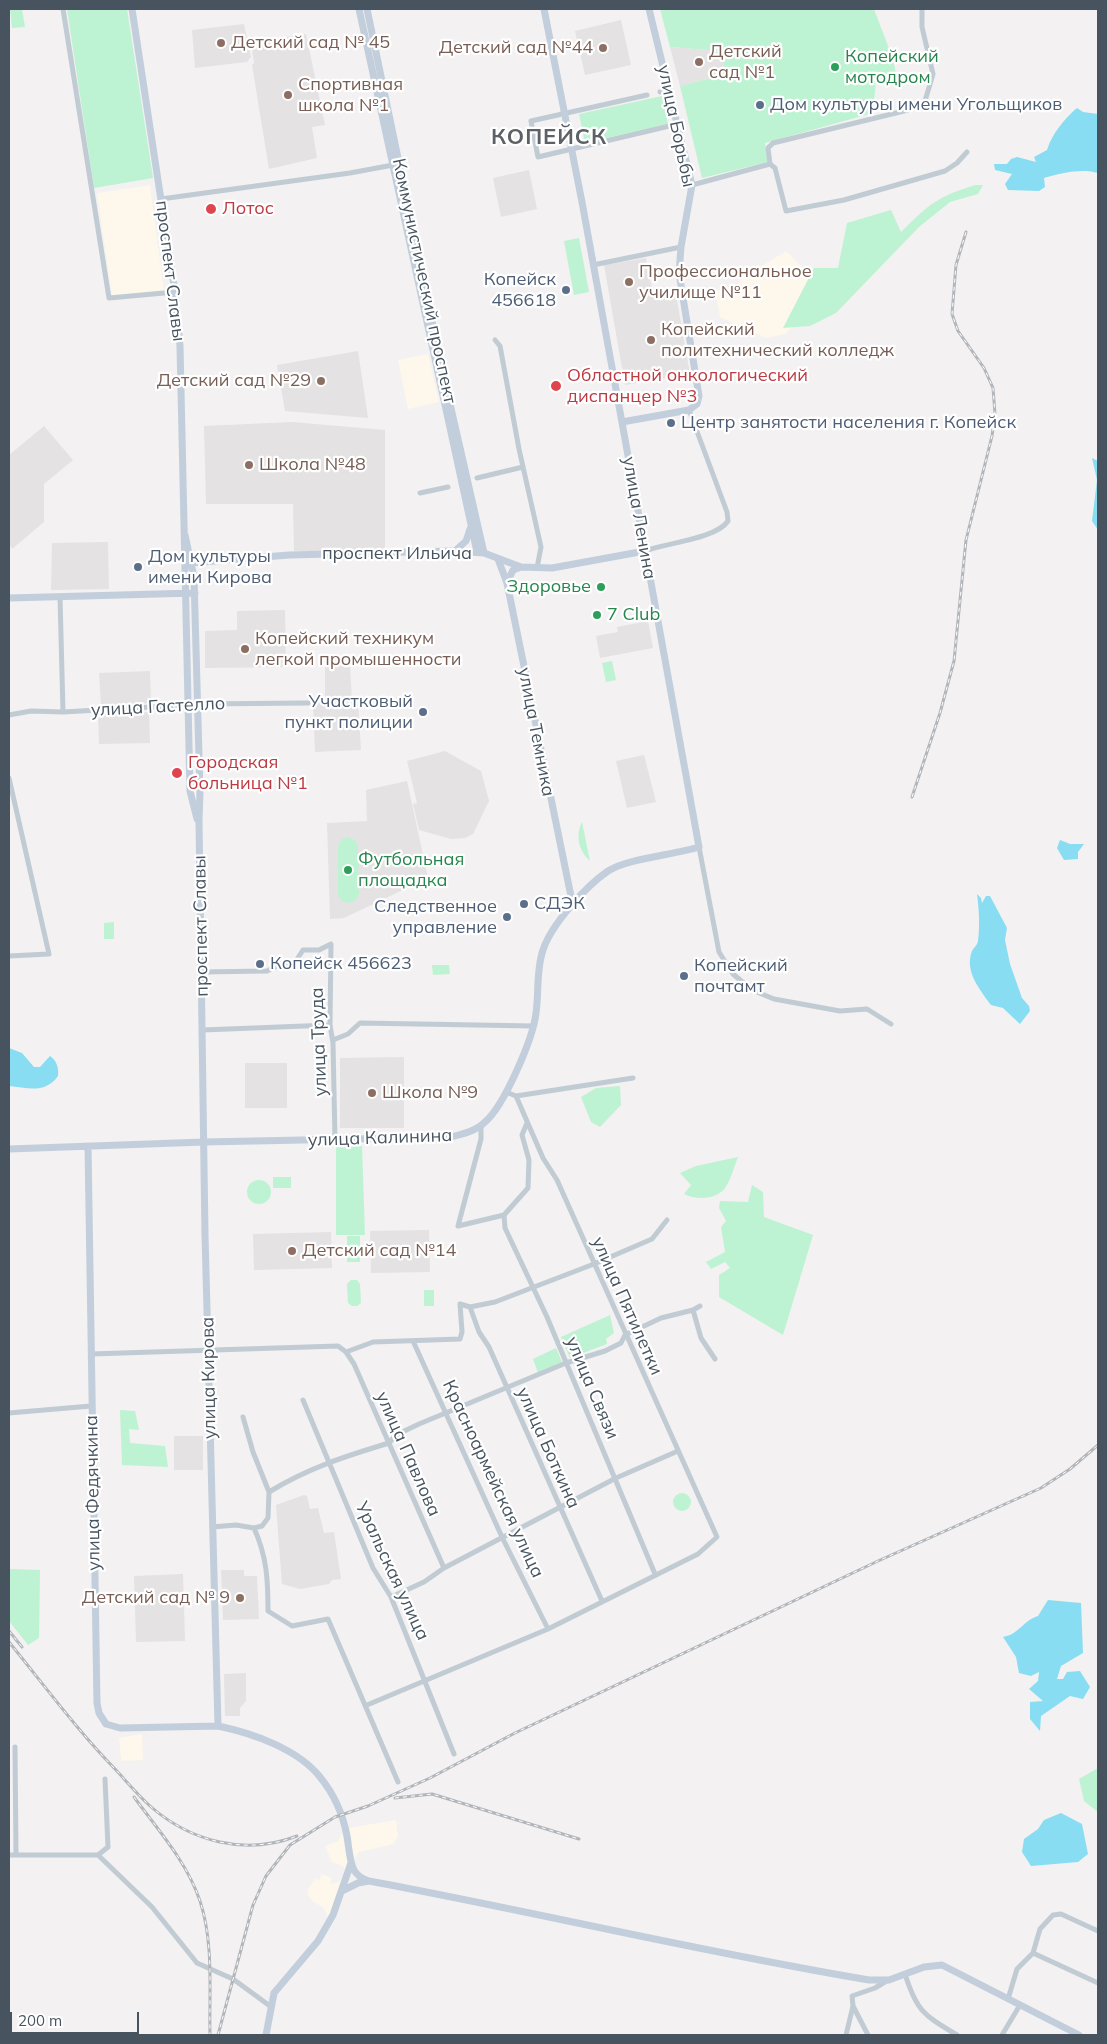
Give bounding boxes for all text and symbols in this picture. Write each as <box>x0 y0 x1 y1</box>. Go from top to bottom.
place label: Детский сад № 45 <box>231 32 390 54</box>
marker: Детский сад № 45 <box>215 37 227 49</box>
place label: Детский сад №44 <box>439 37 593 59</box>
place label: Детский сад №1 <box>709 41 782 84</box>
marker: Детский сад №44 <box>597 42 609 54</box>
place label: Копейский мотодром <box>845 46 939 88</box>
marker: Детский сад №1 <box>693 56 705 68</box>
marker: Копейский мотодром <box>829 61 841 73</box>
street label: улица Борьбы <box>652 63 700 189</box>
place label: Спортивная школа №1 <box>298 74 403 116</box>
marker: Спортивная школа №1 <box>282 89 294 101</box>
place label: Дом культуры имени Угольщиков <box>770 94 1062 116</box>
marker: Дом культуры имени Угольщиков <box>754 99 766 111</box>
district label: КОПЕЙСК <box>490 124 608 150</box>
street label: Коммунистический проспект <box>387 156 461 406</box>
place label: Лотос <box>222 198 274 220</box>
street label: проспект Славы <box>151 199 189 343</box>
marker: Лотос <box>204 202 218 216</box>
place label: Профессиональное училище №11 <box>639 261 812 304</box>
place label: Копейск 456618 <box>484 269 556 312</box>
marker: Профессиональное училище №11 <box>623 276 635 288</box>
marker: Копейск 456618 <box>560 284 572 296</box>
place label: Копейский политехнический колледж <box>661 319 894 362</box>
marker: Копейский политехнический колледж <box>645 334 657 346</box>
place label: Областной онкологический диспанцер №3 <box>567 365 808 408</box>
place label: Детский сад №29 <box>157 370 311 392</box>
marker: Детский сад №29 <box>315 375 327 387</box>
marker: Областной онкологический диспанцер №3 <box>549 379 563 393</box>
place label: Центр занятости населения г. Копейск <box>681 412 1016 434</box>
marker: Центр занятости населения г. Копейск <box>665 417 677 429</box>
place label: Школа №48 <box>259 454 366 476</box>
street label: улица Ленина <box>618 455 660 581</box>
marker: Школа №48 <box>243 459 255 471</box>
street label: проспект Ильича <box>322 543 472 565</box>
place label: Дом культуры имени Кирова <box>148 546 272 588</box>
marker: Дом культуры имени Кирова <box>132 561 144 573</box>
place label: Здоровье <box>507 576 591 598</box>
marker: Здоровье <box>595 581 607 593</box>
place label: 7 Club <box>607 604 660 626</box>
marker: 7 Club <box>591 609 603 621</box>
place label: Копейский техникум легкой промышенности <box>255 628 461 670</box>
marker: Копейский техникум легкой промышенности <box>239 643 251 655</box>
street label: улица Темника <box>513 666 559 798</box>
place label: Участковый пункт полиции <box>285 691 413 734</box>
street label: улица Гастелло <box>90 693 226 721</box>
marker: Участковый пункт полиции <box>417 706 429 718</box>
place label: Городская больница №1 <box>188 752 308 794</box>
marker: Городская больница №1 <box>170 766 184 780</box>
place label: Футбольная площадка <box>358 849 464 892</box>
street label: проспект Славы <box>189 855 213 997</box>
marker: Футбольная площадка <box>342 864 354 876</box>
place label: СДЭК <box>534 893 585 915</box>
place label: Следственное управление <box>374 896 497 939</box>
marker: СДЭК <box>518 898 530 910</box>
marker: Следственное управление <box>501 911 513 923</box>
place label: Копейск 456623 <box>270 953 412 975</box>
place label: Копейский почтамт <box>694 955 788 998</box>
marker: Копейск 456623 <box>254 958 266 970</box>
marker: Копейский почтамт <box>678 970 690 982</box>
street label: улица Труда <box>306 987 332 1097</box>
place label: Школа №9 <box>382 1082 478 1104</box>
marker: Школа №9 <box>366 1087 378 1099</box>
street label: улица Калинина <box>307 1125 453 1151</box>
street label: улица Пятилетки <box>587 1234 667 1378</box>
place label: Детский сад №14 <box>302 1240 456 1262</box>
marker: Детский сад №14 <box>286 1245 298 1257</box>
street label: улица Кирова <box>197 1317 221 1439</box>
street label: улица Связи <box>561 1334 623 1442</box>
street label: Красноармейская улица <box>438 1377 548 1581</box>
street label: улица Боткина <box>512 1384 584 1512</box>
street label: улица Павлова <box>371 1388 445 1520</box>
street label: улица Федячкина <box>81 1415 105 1571</box>
street label: Уральская улица <box>350 1498 434 1644</box>
place label: Детский сад № 9 <box>82 1587 230 1609</box>
marker: Детский сад № 9 <box>234 1592 246 1604</box>
scale bar <box>12 2002 141 2034</box>
text: 200 m <box>18 2011 62 2030</box>

